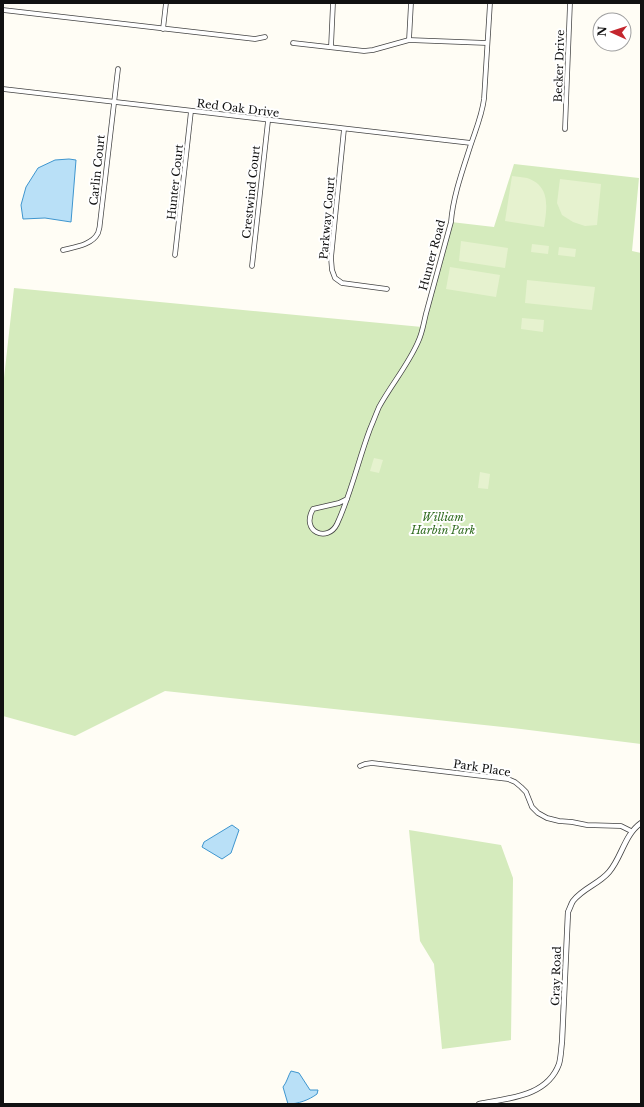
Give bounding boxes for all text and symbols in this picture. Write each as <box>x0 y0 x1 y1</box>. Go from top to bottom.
north arrow <box>592 12 632 52</box>
text: N <box>595 25 609 37</box>
street label: Becker Drive <box>551 29 567 103</box>
street label: Red Oak Drive <box>196 96 280 120</box>
street label: Carlin Court <box>86 133 108 206</box>
street label: Hunter Court <box>164 143 186 221</box>
street label: Crestwind Court <box>239 144 263 239</box>
street label: Parkway Court <box>316 175 338 260</box>
street label: Hunter Road <box>416 218 448 292</box>
park label: William Harbin Park <box>410 510 475 537</box>
street label: Park Place <box>452 757 512 779</box>
street label: Gray Road <box>548 945 564 1006</box>

